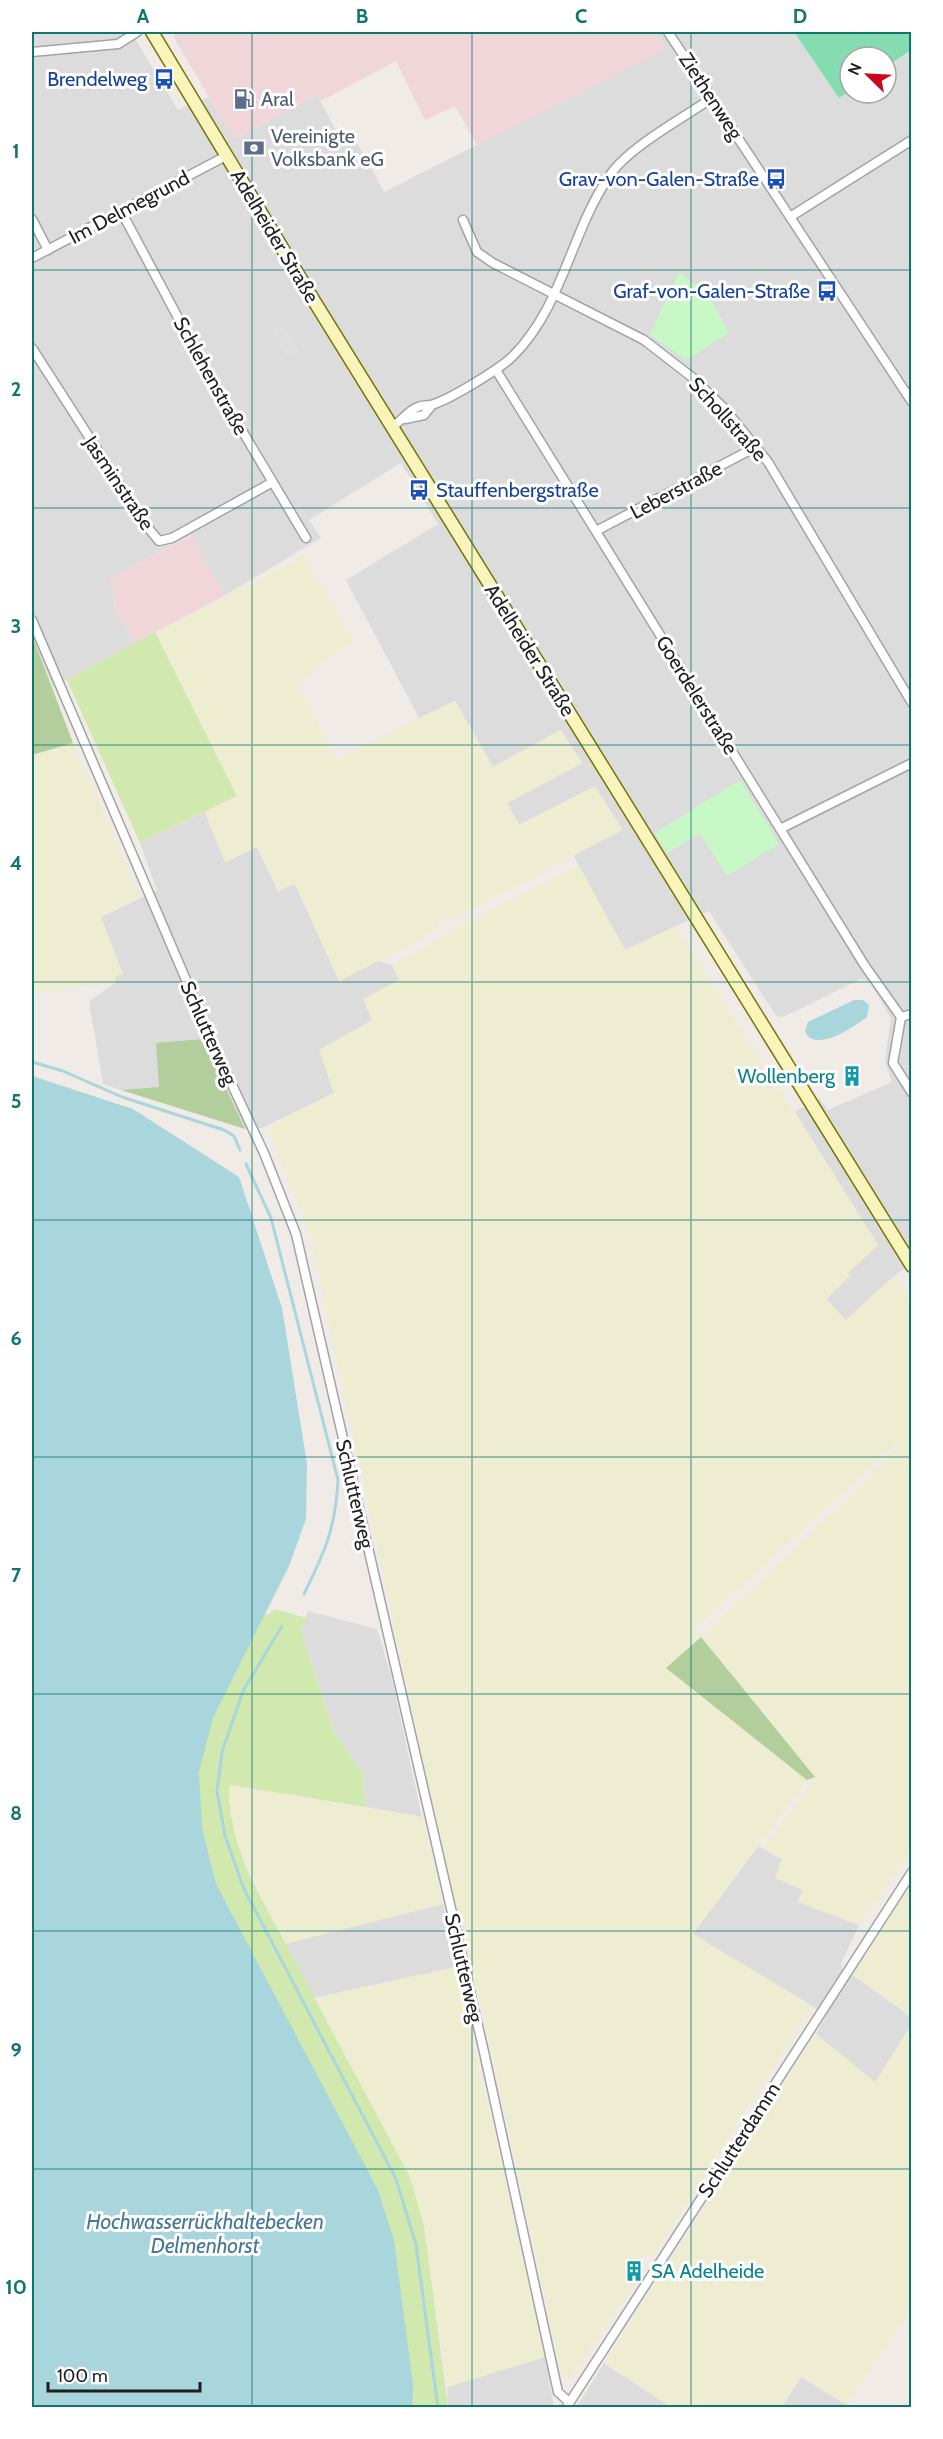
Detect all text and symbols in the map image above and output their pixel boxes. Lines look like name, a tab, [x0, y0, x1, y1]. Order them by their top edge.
text: A	[137, 4, 150, 28]
text: B	[356, 4, 368, 28]
text: C	[575, 4, 587, 28]
text: D	[793, 4, 807, 28]
north arrow	[838, 45, 898, 105]
street label: Ziethenweg	[674, 48, 749, 145]
text: N	[844, 60, 866, 78]
place label: Brendelweg	[47, 67, 148, 91]
bus stop icon: Brendelweg	[152, 67, 176, 91]
fuel station icon: Aral	[232, 87, 256, 111]
place label: Aral	[261, 87, 294, 111]
place label: Vereinigte Volksbank eG	[271, 124, 384, 171]
bank icon: Vereinigte Volksbank eG	[242, 136, 266, 160]
text: 1	[12, 139, 20, 163]
street label: Im Delmegrund	[65, 165, 193, 249]
street label: Adelheider Straße	[226, 165, 324, 307]
place label: Grav-von-Galen-Straße	[559, 167, 759, 191]
bus stop icon: Grav-von-Galen-Straße	[764, 167, 788, 191]
place label: Graf-von-Galen-Straße	[613, 279, 810, 303]
bus stop icon: Graf-von-Galen-Straße	[815, 279, 839, 303]
street label: Schlehenstraße	[169, 313, 253, 439]
street label: Schollstraße	[684, 372, 772, 466]
text: 2	[11, 377, 21, 401]
street label: Jasminstraße	[78, 431, 159, 535]
street label: Leberstraße	[626, 456, 726, 524]
bus stop icon: Stauffenbergstraße	[407, 478, 431, 502]
place label: Stauffenbergstraße	[436, 478, 599, 502]
street label: Adelheider Straße	[480, 580, 580, 720]
text: 3	[11, 614, 21, 638]
street label: Goerdelerstraße	[651, 631, 743, 759]
text: 4	[10, 851, 22, 875]
street label: Schlutterweg	[175, 977, 243, 1090]
place label: Wollenberg	[738, 1064, 836, 1088]
building icon: Wollenberg	[840, 1064, 864, 1088]
text: 5	[11, 1089, 21, 1113]
text: 6	[10, 1326, 22, 1350]
street label: Schlutterweg	[331, 1437, 379, 1552]
text: 7	[11, 1563, 22, 1587]
text: 8	[10, 1801, 22, 1825]
street label: Schlutterweg	[440, 1911, 488, 2026]
text: 9	[10, 2038, 22, 2062]
street label: Schlutterdamm	[693, 2078, 785, 2202]
water label: Hochwasserrückhaltebecken Delmenhorst	[86, 2209, 324, 2258]
building icon: SA Adelheide	[622, 2259, 646, 2283]
place label: SA Adelheide	[651, 2259, 764, 2283]
text: 10	[5, 2275, 27, 2299]
scale bar	[48, 2355, 200, 2393]
text: 100 m	[57, 2365, 108, 2387]

